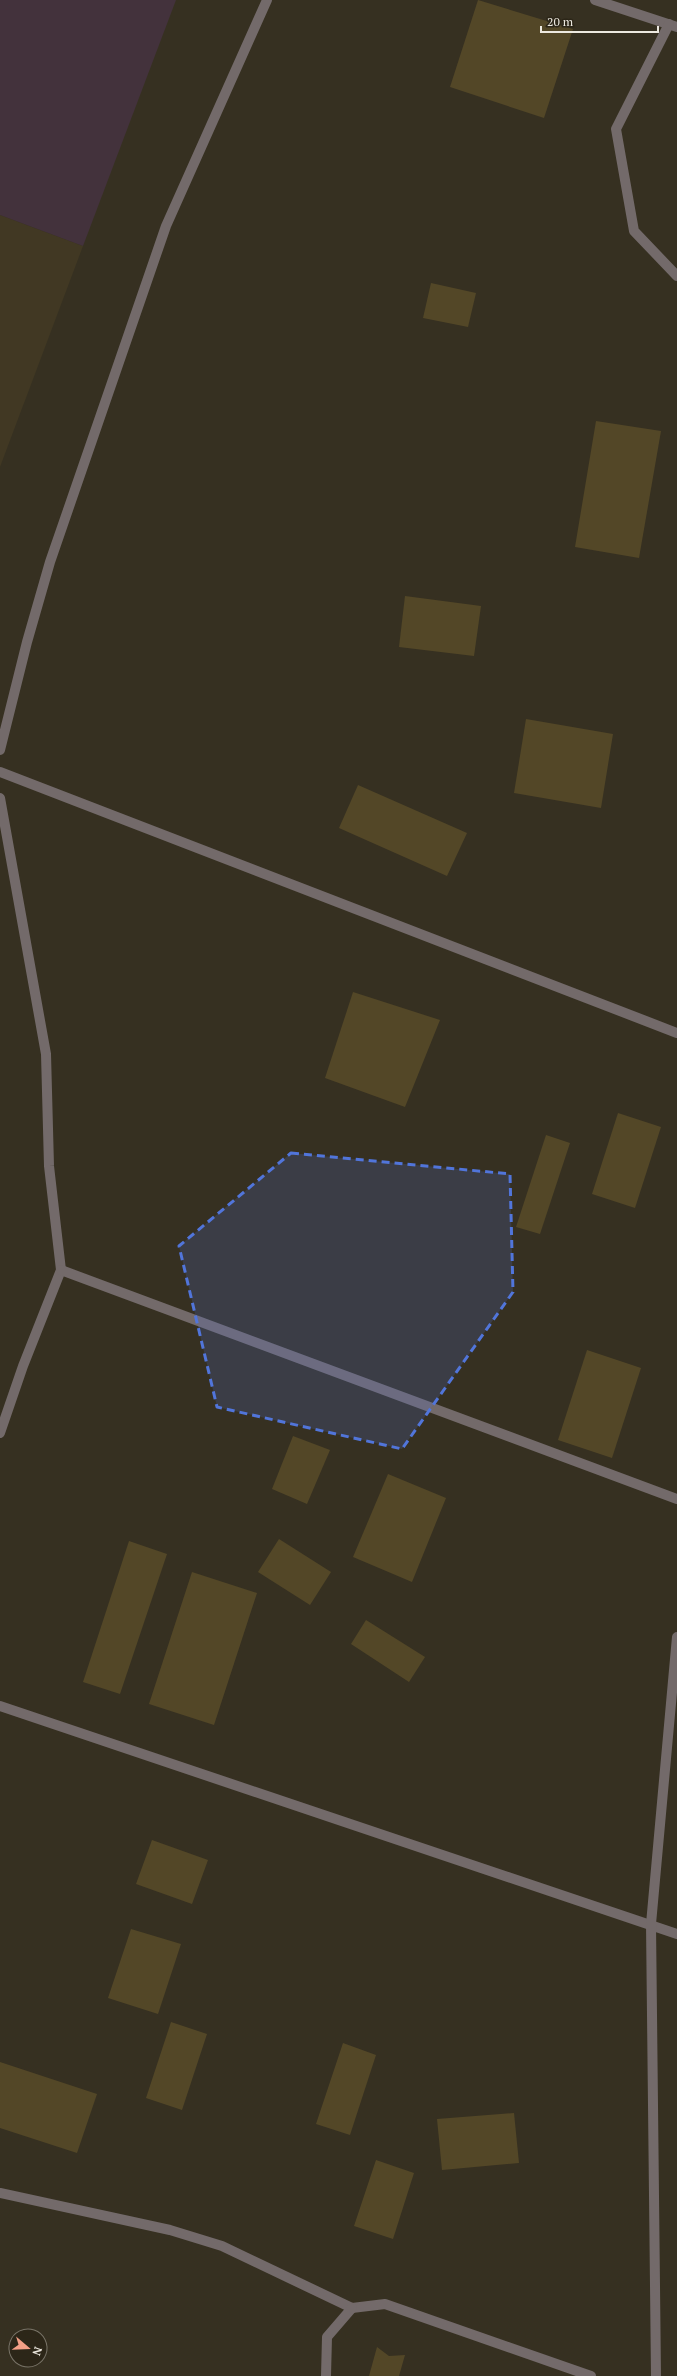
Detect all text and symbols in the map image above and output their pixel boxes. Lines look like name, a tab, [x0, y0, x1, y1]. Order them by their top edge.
scale bar	[541, 8, 658, 34]
text: 20 m	[547, 14, 574, 29]
north arrow	[8, 2328, 48, 2368]
text: N	[29, 2345, 45, 2358]

